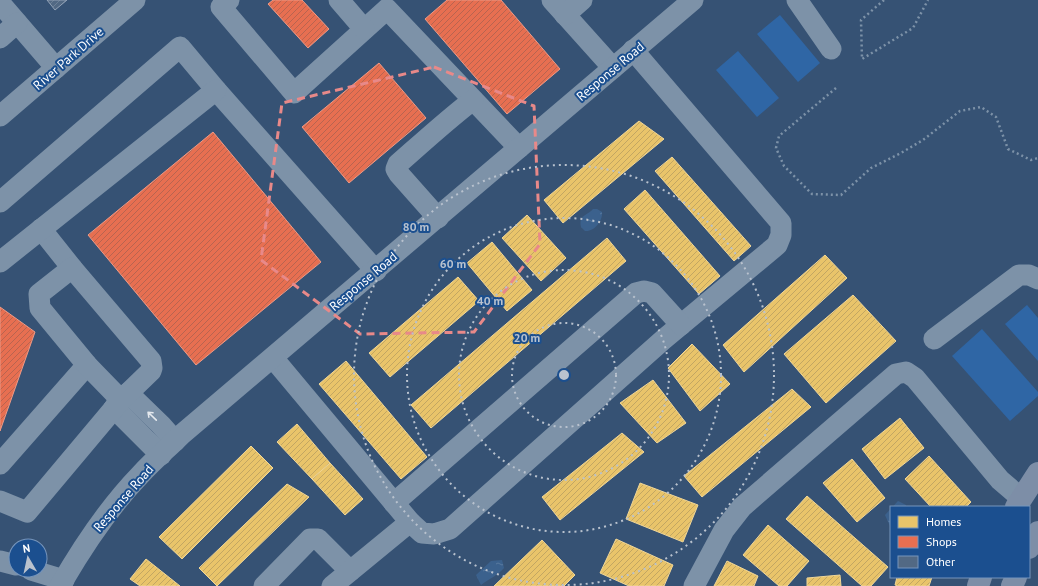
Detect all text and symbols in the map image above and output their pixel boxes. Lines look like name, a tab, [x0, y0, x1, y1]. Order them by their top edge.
street label: River Park Drive	[30, 23, 107, 94]
street label: Response Road	[573, 38, 648, 105]
text: 80 m	[403, 219, 429, 234]
street label: Response Road	[326, 248, 401, 315]
text: 60 m	[440, 256, 466, 271]
text: 40 m	[477, 293, 503, 308]
text: 20 m	[514, 330, 540, 345]
centre of rings	[557, 368, 571, 382]
one-way arrow	[147, 411, 157, 421]
street label: Response Road	[90, 461, 157, 535]
legend	[890, 506, 1030, 578]
text: Homes	[926, 514, 961, 529]
text: Shops	[926, 534, 957, 549]
north arrow	[8, 538, 48, 578]
text: N	[22, 541, 31, 556]
text: Other	[926, 554, 955, 569]

